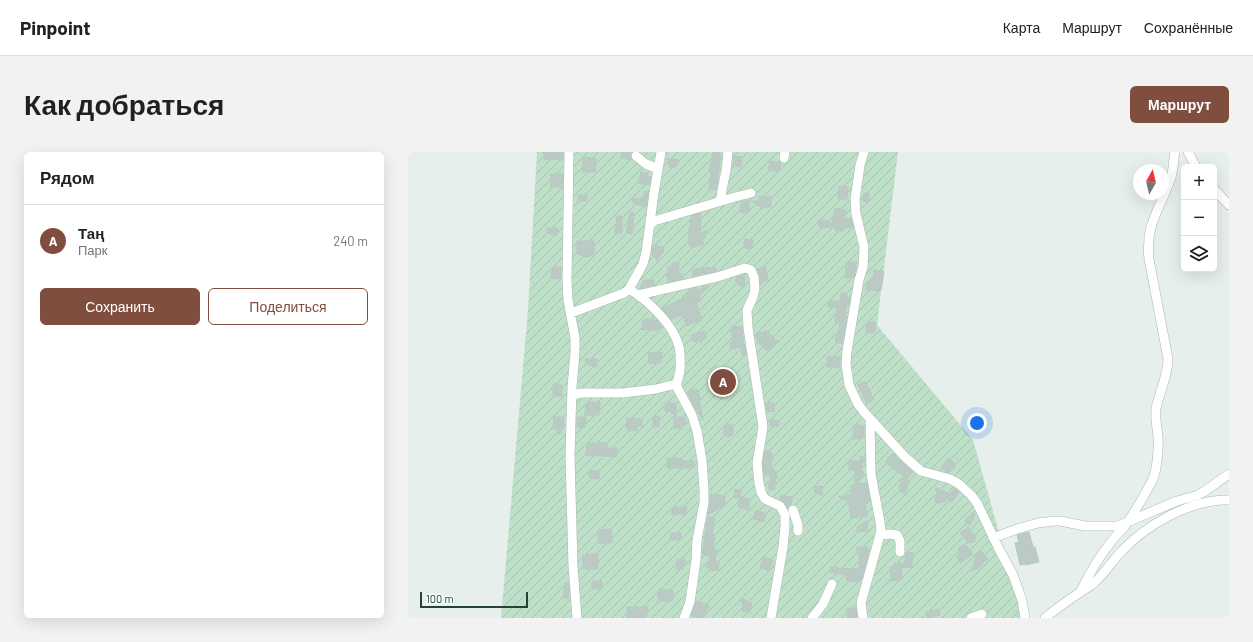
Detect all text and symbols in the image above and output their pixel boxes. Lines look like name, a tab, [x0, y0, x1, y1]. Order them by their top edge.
text: Pinpoint	[20, 16, 90, 39]
text: Карта	[1003, 19, 1040, 36]
text: Маршрут	[1062, 19, 1122, 36]
text: Сохранённые	[1144, 19, 1233, 36]
button: Маршрут	[1130, 86, 1229, 123]
text: Как добраться	[24, 87, 224, 121]
north arrow	[1133, 164, 1169, 200]
map controls	[1181, 164, 1217, 272]
button: +	[1181, 164, 1217, 200]
text: Рядом	[40, 167, 95, 187]
button: −	[1181, 200, 1217, 236]
text: Таң	[78, 224, 104, 242]
text: A	[49, 233, 57, 249]
text: 240 m	[333, 233, 368, 249]
button: layers	[1181, 236, 1217, 272]
text: Парк	[78, 242, 108, 258]
button: Сохранить	[40, 288, 200, 325]
button: Поделиться	[208, 288, 368, 325]
pin: A	[710, 367, 736, 397]
your location	[967, 413, 987, 433]
scale bar	[420, 590, 528, 609]
text: 100 m	[426, 592, 454, 605]

